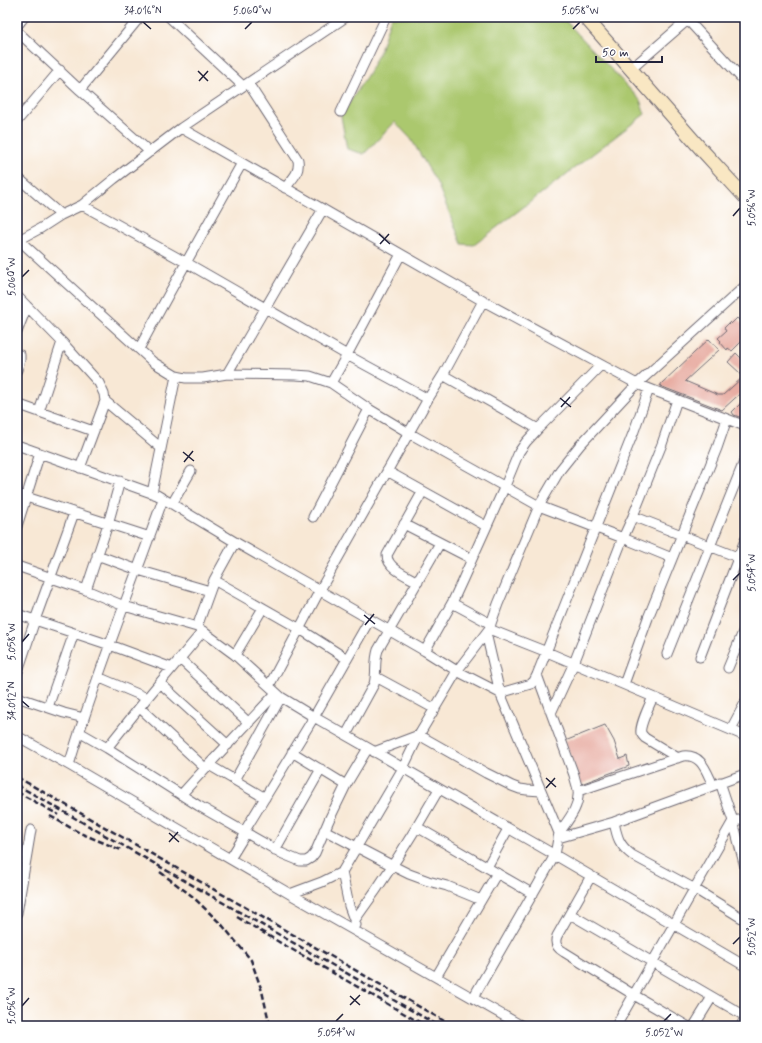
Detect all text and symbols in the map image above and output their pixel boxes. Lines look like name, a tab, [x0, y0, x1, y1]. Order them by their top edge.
text: 34.016°N	[124, 4, 162, 18]
text: 5.060°W	[233, 4, 271, 18]
text: 5.058°W	[561, 4, 599, 18]
scale bar	[596, 38, 662, 64]
text: 50 m	[602, 45, 629, 61]
text: 5.056°W	[745, 190, 759, 226]
text: 5.060°W	[5, 258, 19, 296]
text: 5.054°W	[745, 554, 759, 592]
text: 5.058°W	[5, 623, 19, 661]
text: 34.012°N	[5, 681, 19, 720]
text: 5.052°W	[745, 918, 759, 956]
text: 5.056°W	[5, 988, 19, 1024]
text: 5.054°W	[317, 1026, 355, 1040]
text: 5.052°W	[645, 1026, 683, 1040]

